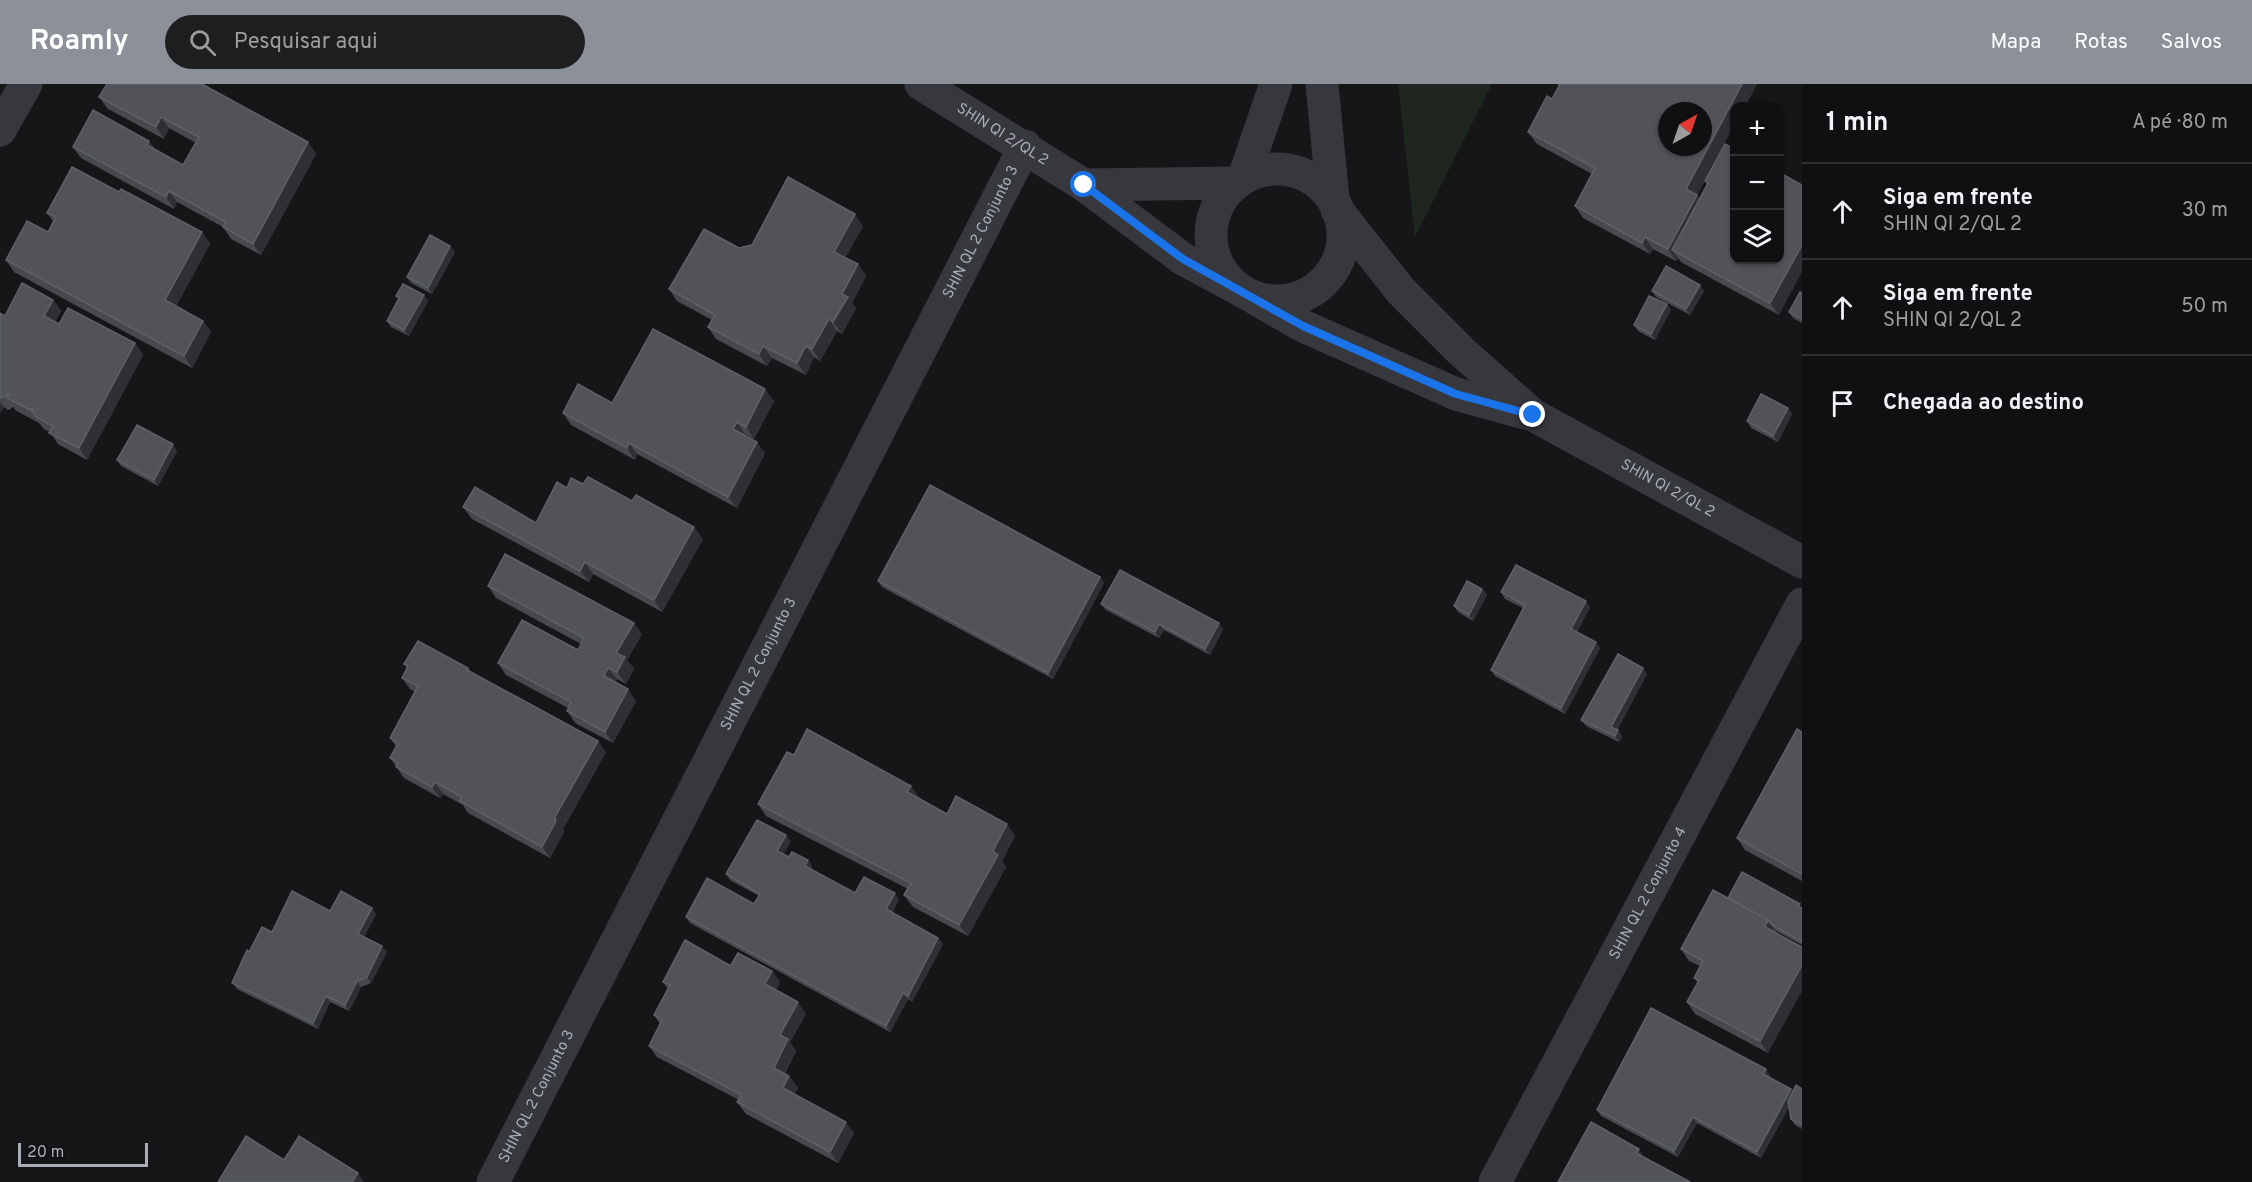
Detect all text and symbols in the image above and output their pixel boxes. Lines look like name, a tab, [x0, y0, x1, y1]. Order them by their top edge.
search box	[165, 15, 585, 69]
text: Roamly	[30, 24, 129, 60]
icon: search	[186, 26, 219, 59]
text: Pesquisar aqui	[234, 29, 378, 56]
text: Mapa	[1991, 29, 2041, 56]
text: Rotas	[2074, 29, 2128, 56]
text: Salvos	[2161, 29, 2222, 56]
street label: SHIN QI 2/QL 2	[953, 99, 1052, 170]
north arrow	[1658, 102, 1712, 156]
map controls	[1730, 102, 1784, 264]
button: +	[1730, 102, 1784, 156]
text: 1 min	[1826, 107, 1888, 140]
text: A pé · 80 m	[2132, 110, 2228, 136]
button: −	[1730, 156, 1784, 210]
street label: SHIN QL 2 Conjunto 3	[939, 162, 1023, 302]
route start	[1070, 171, 1096, 197]
text: Siga em frente	[1883, 185, 2033, 212]
icon: ahead	[1826, 195, 1859, 228]
text: 30 m	[2182, 198, 2228, 224]
button: layers	[1730, 210, 1784, 264]
text: SHIN QI 2/QL 2	[1883, 212, 2022, 238]
text: Siga em frente	[1883, 281, 2033, 308]
icon: ahead	[1826, 291, 1859, 324]
text: 50 m	[2181, 294, 2228, 320]
text: SHIN QI 2/QL 2	[1883, 308, 2022, 334]
icon: arrive	[1826, 387, 1859, 420]
text: Chegada ao destino	[1883, 390, 2084, 417]
route end	[1519, 401, 1545, 427]
street label: SHIN QI 2/QL 2	[1617, 455, 1718, 522]
street label: SHIN QL 2 Conjunto 3	[717, 595, 801, 734]
street label: SHIN QL 2 Conjunto 4	[1605, 824, 1691, 963]
street label: SHIN QL 2 Conjunto 3	[495, 1027, 579, 1166]
scale bar	[18, 1140, 148, 1168]
text: 20 m	[27, 1143, 64, 1163]

